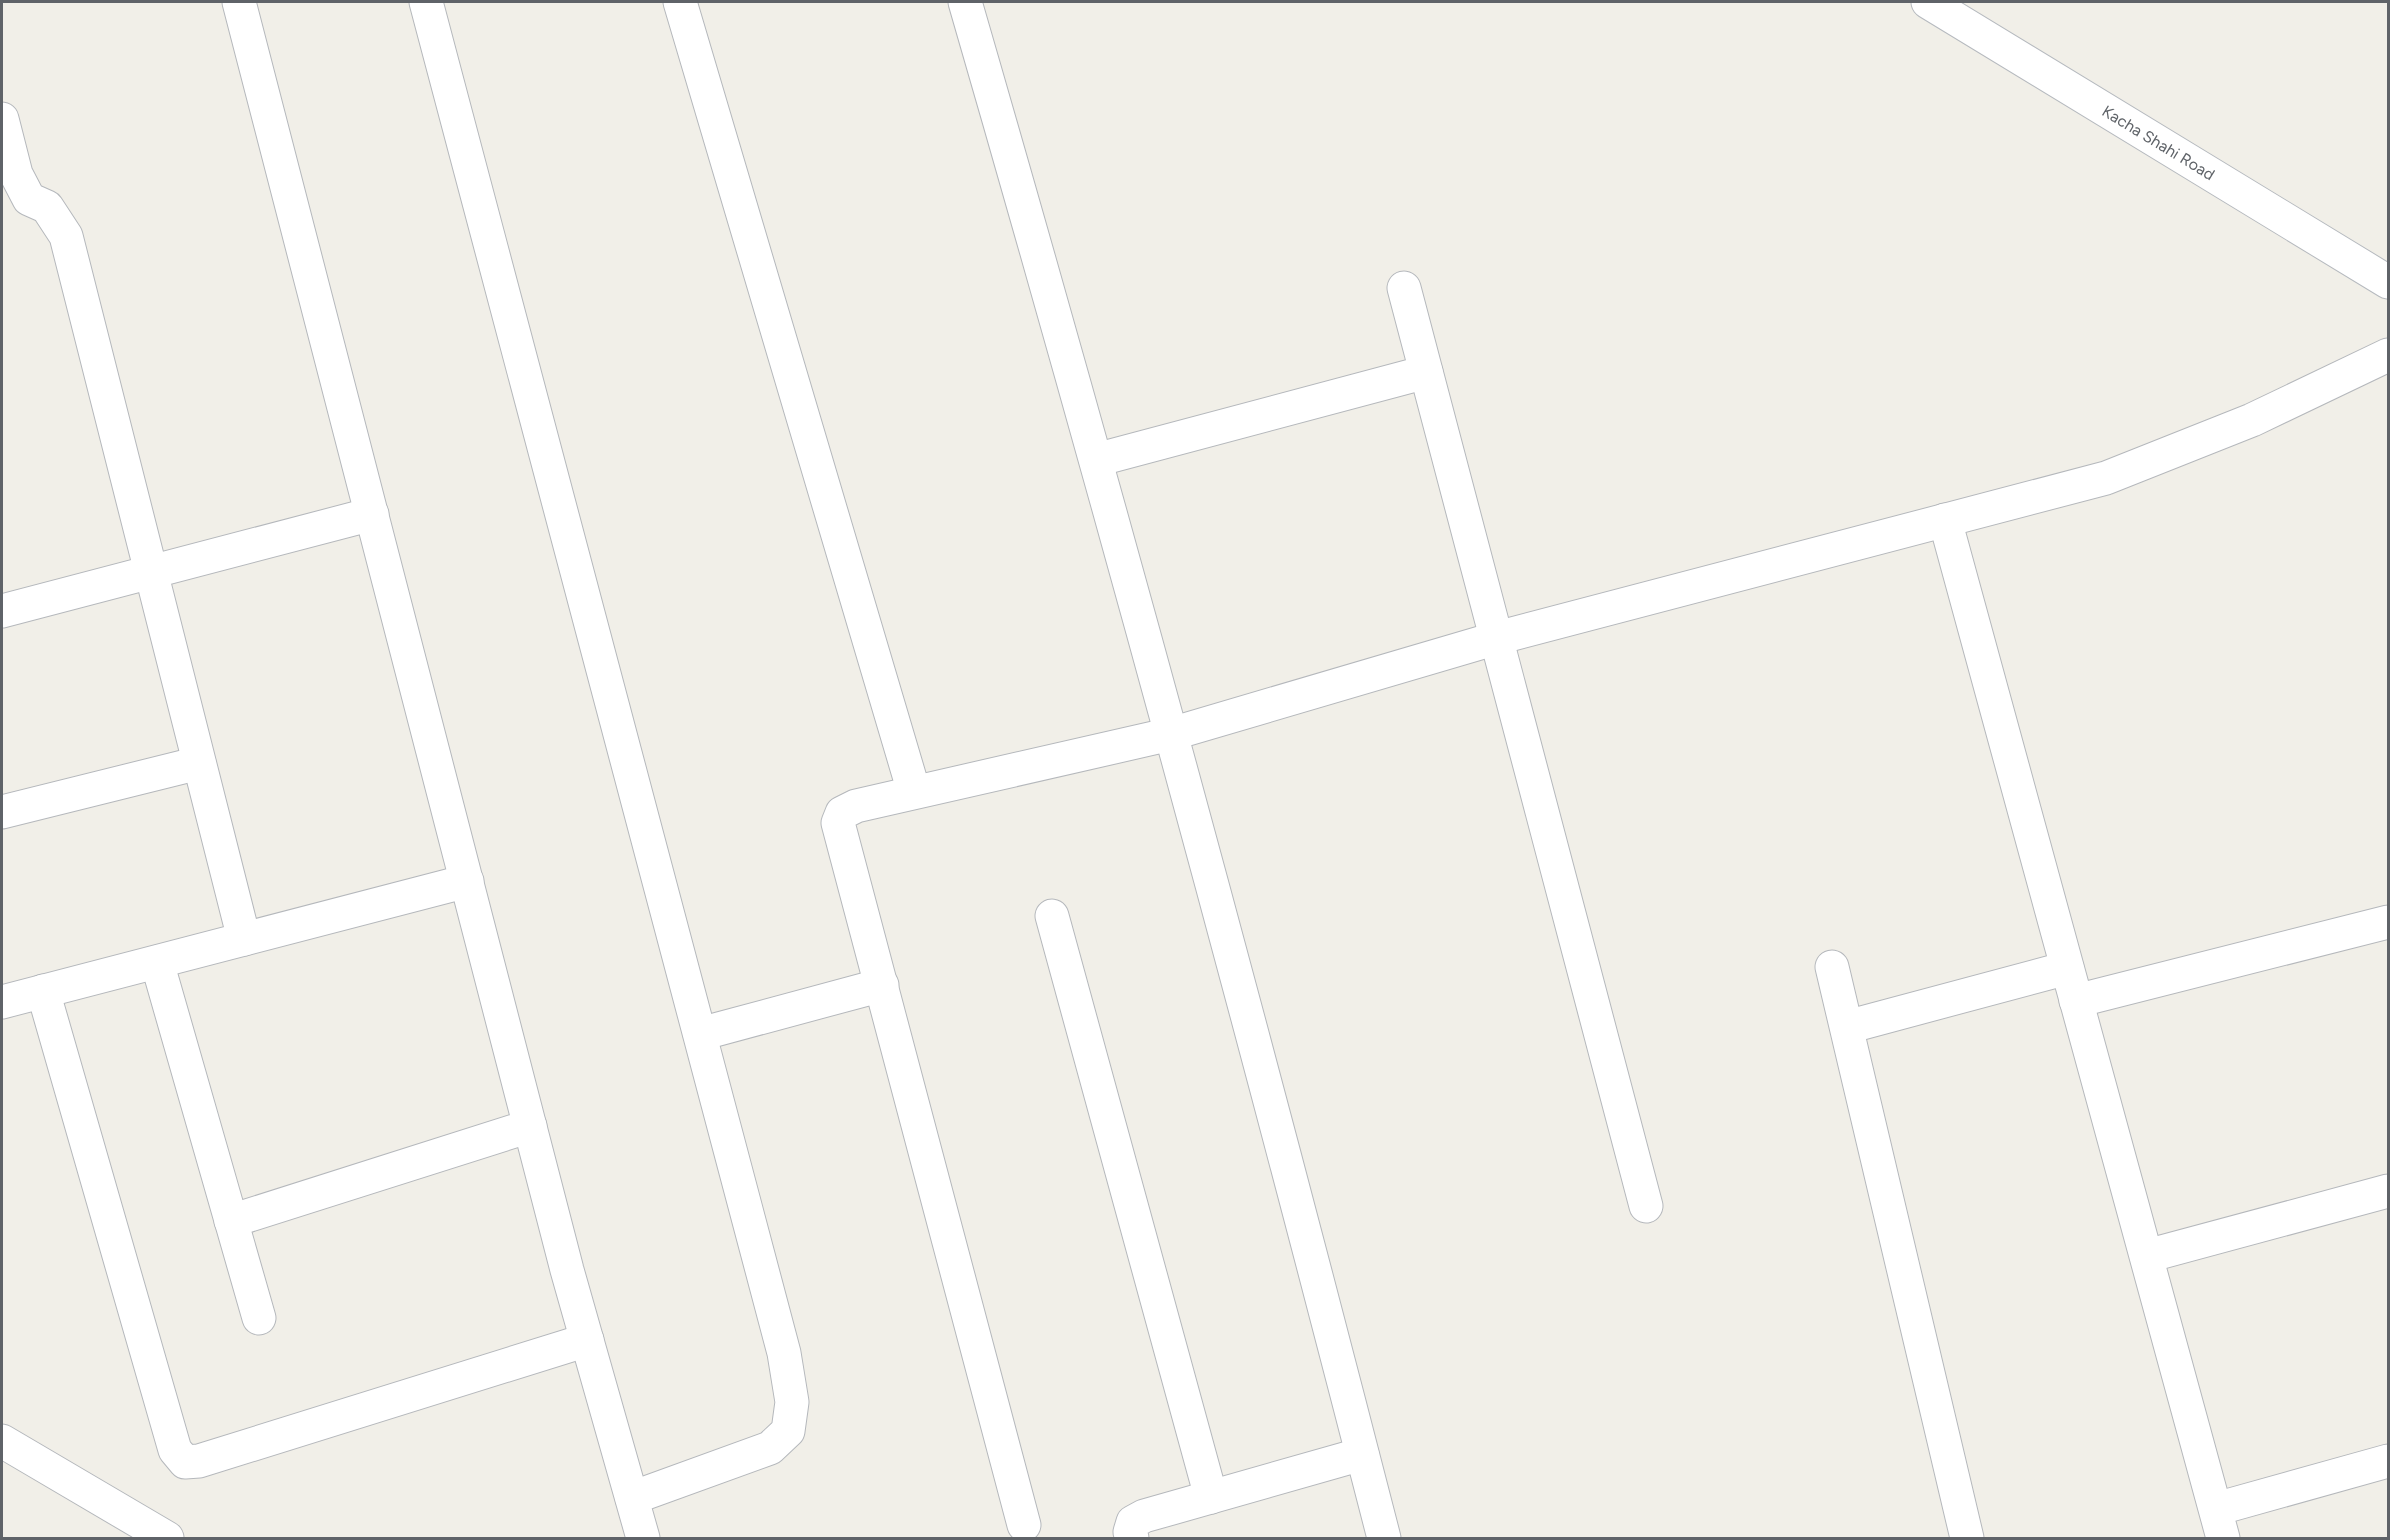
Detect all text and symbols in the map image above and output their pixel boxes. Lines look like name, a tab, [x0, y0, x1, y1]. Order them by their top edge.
street label: Kacha Shahi Road	[2099, 101, 2218, 184]

